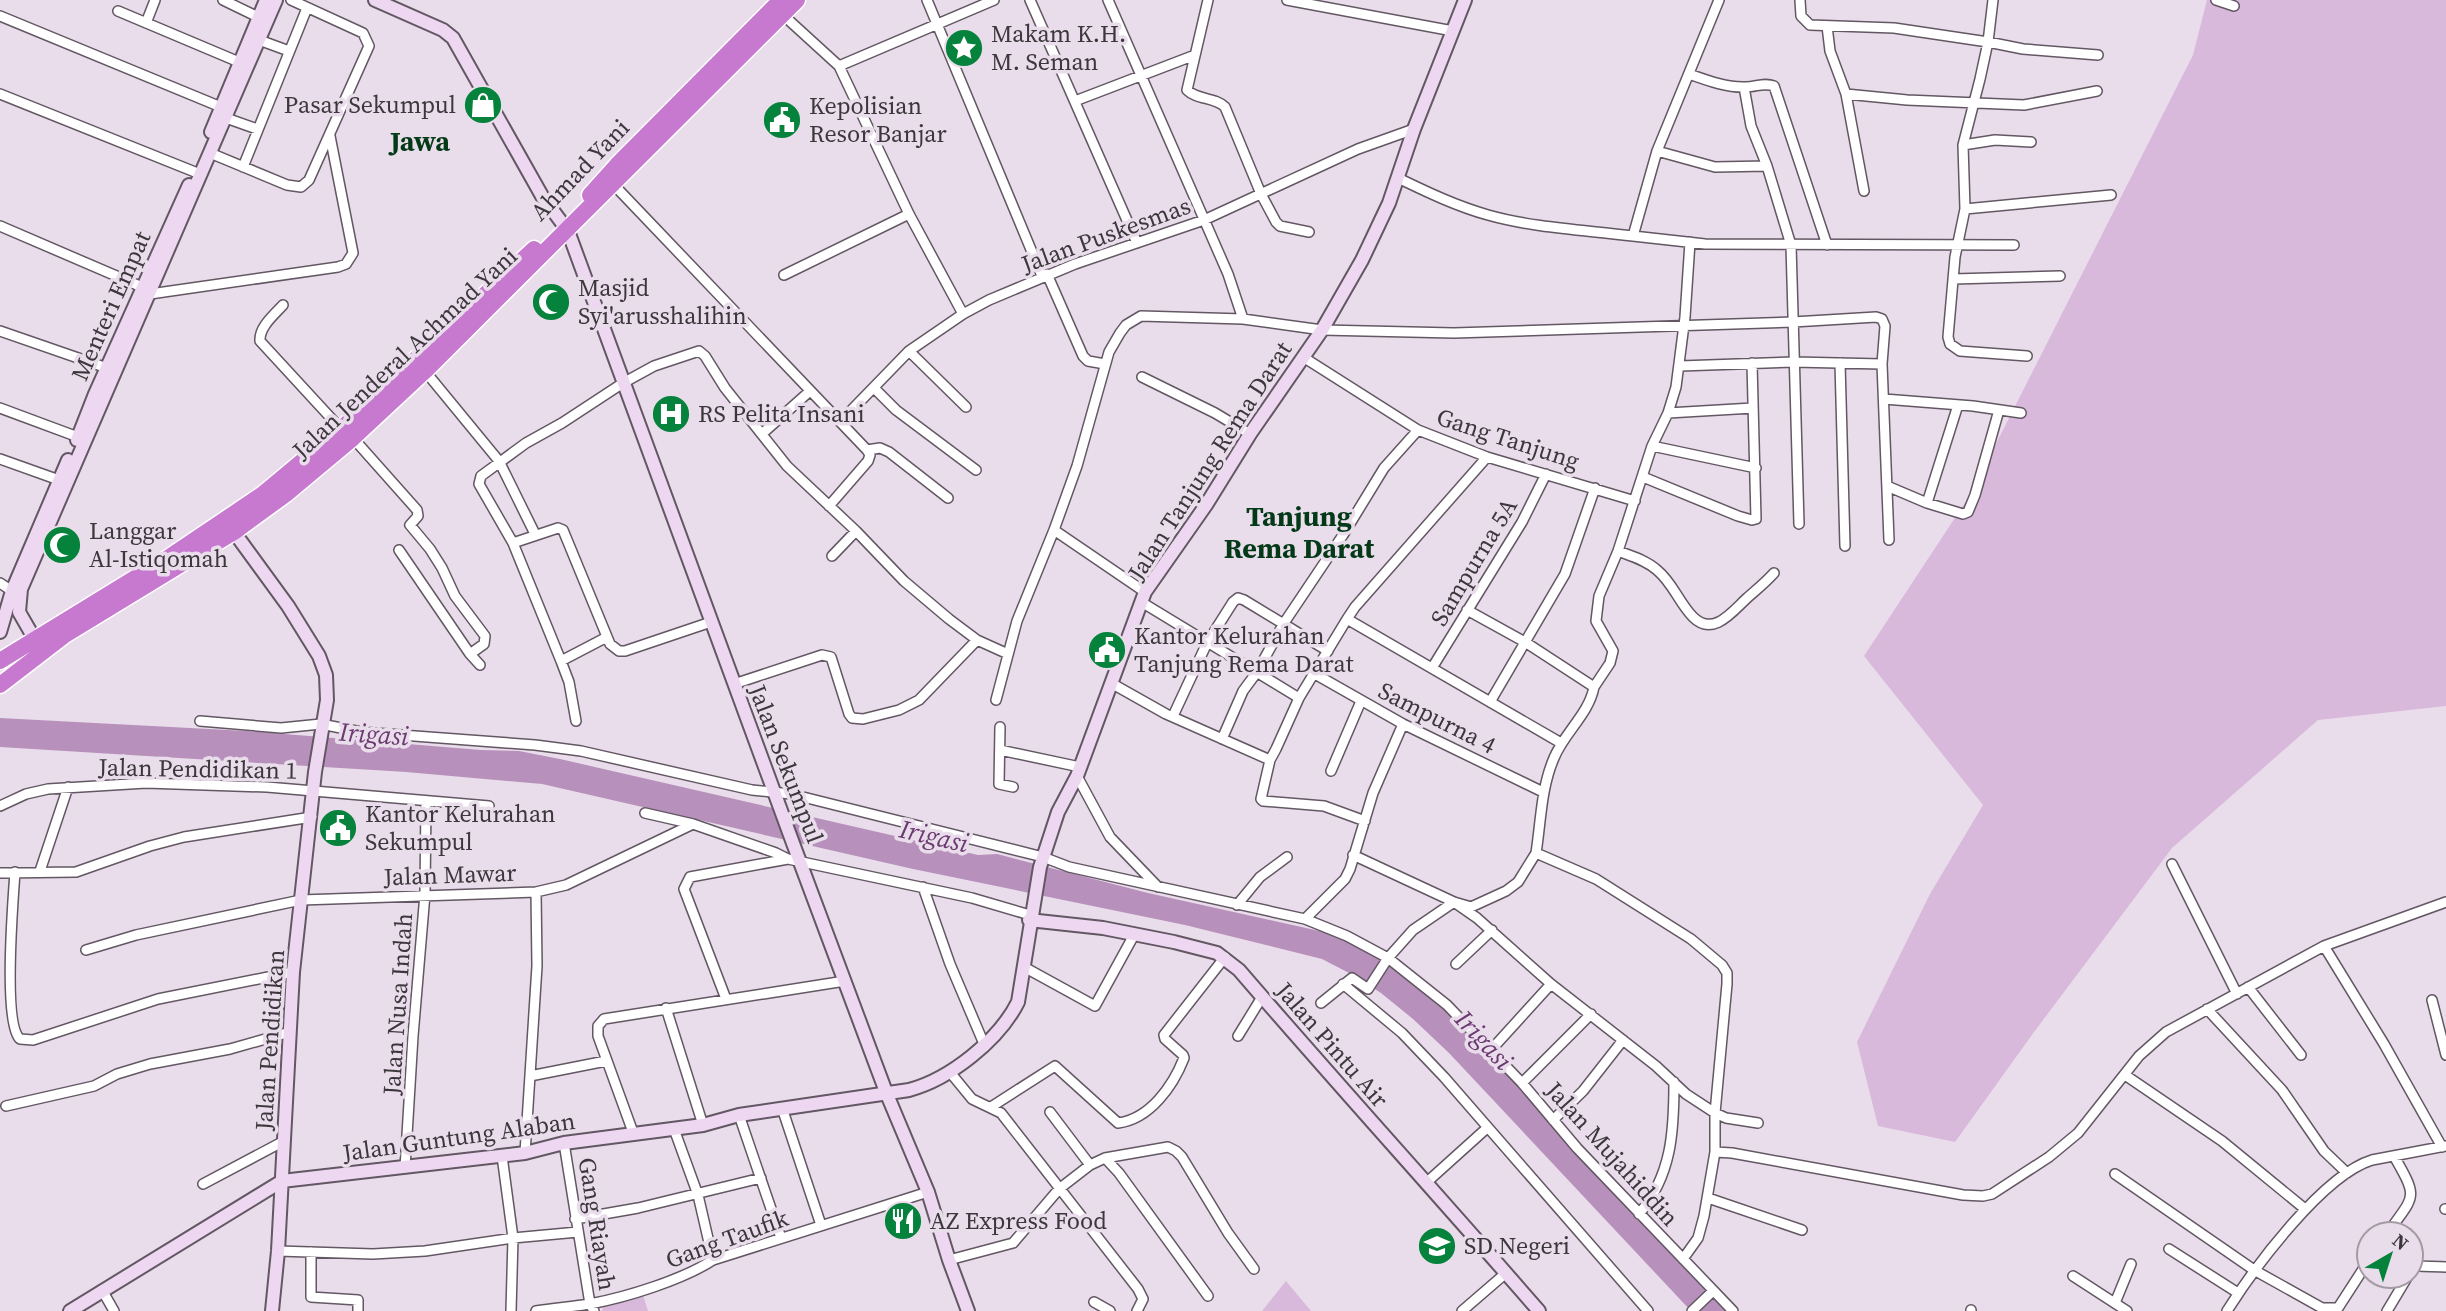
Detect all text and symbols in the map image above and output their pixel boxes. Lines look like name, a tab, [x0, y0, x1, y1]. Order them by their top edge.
place label: Makam K.H. M. Seman	[991, 17, 1126, 78]
place icon: Makam K.H. M. Seman	[943, 27, 985, 69]
shop icon: Pasar Sekumpul	[462, 84, 504, 126]
place label: Pasar Sekumpul	[284, 88, 456, 121]
place label: Kepolisian Resor Banjar	[809, 89, 947, 150]
public building icon: Kepolisian Resor Banjar	[761, 99, 803, 141]
street label: Ahmad Yani	[523, 112, 637, 228]
district label: Jawa	[388, 122, 450, 160]
street label: Jalan Puskesmas	[1016, 189, 1195, 281]
street label: Menteri Empat	[63, 226, 158, 386]
street label: Jalan Jenderal Achmad Yani	[284, 239, 524, 466]
place label: Masjid Syi'arusshalihin	[578, 271, 747, 332]
mosque icon: Masjid Syi'arusshalihin	[530, 281, 572, 323]
street label: Jalan Tanjung Rema Darat	[1122, 336, 1298, 586]
hospital icon: RS Pelita Insani	[650, 393, 692, 435]
place label: RS Pelita Insani	[698, 397, 865, 430]
street label: Gang Tanjung	[1433, 400, 1584, 477]
street label: Sampurna 5A	[1422, 492, 1525, 632]
district label: Tanjung Rema Darat	[1224, 499, 1374, 565]
place label: Langgar Al-Istiqomah	[89, 514, 228, 575]
mosque icon: Langgar Al-Istiqomah	[41, 524, 83, 566]
place label: Kantor Kelurahan Tanjung Rema Darat	[1134, 619, 1354, 680]
public building icon: Kantor Kelurahan Tanjung Rema Darat	[1086, 629, 1128, 671]
street label: Sampurna 4	[1373, 674, 1502, 761]
street label: Jalan Sekumpul	[741, 679, 832, 848]
water label: Irigasi	[337, 714, 410, 754]
street label: Jalan Pendidikan 1	[97, 750, 298, 787]
place label: Kantor Kelurahan Sekumpul	[365, 797, 556, 858]
public building icon: Kantor Kelurahan Sekumpul	[317, 807, 359, 849]
water label: Irigasi	[895, 810, 972, 861]
street label: Jalan Mawar	[382, 856, 517, 893]
street label: Jalan Nusa Indah	[375, 912, 420, 1097]
street label: Jalan Pendidikan	[247, 948, 292, 1133]
street label: Jalan Pintu Air	[1268, 974, 1396, 1114]
water label: Irigasi	[1446, 1001, 1521, 1078]
street label: Jalan Mujahiddin	[1538, 1073, 1686, 1233]
street label: Jalan Guntung Alaban	[340, 1104, 577, 1169]
street label: Gang Riayah	[571, 1155, 624, 1293]
restaurant icon: AZ Express Food	[882, 1200, 924, 1242]
street label: Gang Taufik	[661, 1201, 793, 1276]
place label: AZ Express Food	[930, 1204, 1107, 1237]
north arrow	[2355, 1220, 2425, 1290]
school or university icon: SD Negeri	[1416, 1225, 1458, 1267]
text: N	[2387, 1227, 2414, 1256]
place label: SD Negeri	[1464, 1229, 1570, 1262]

